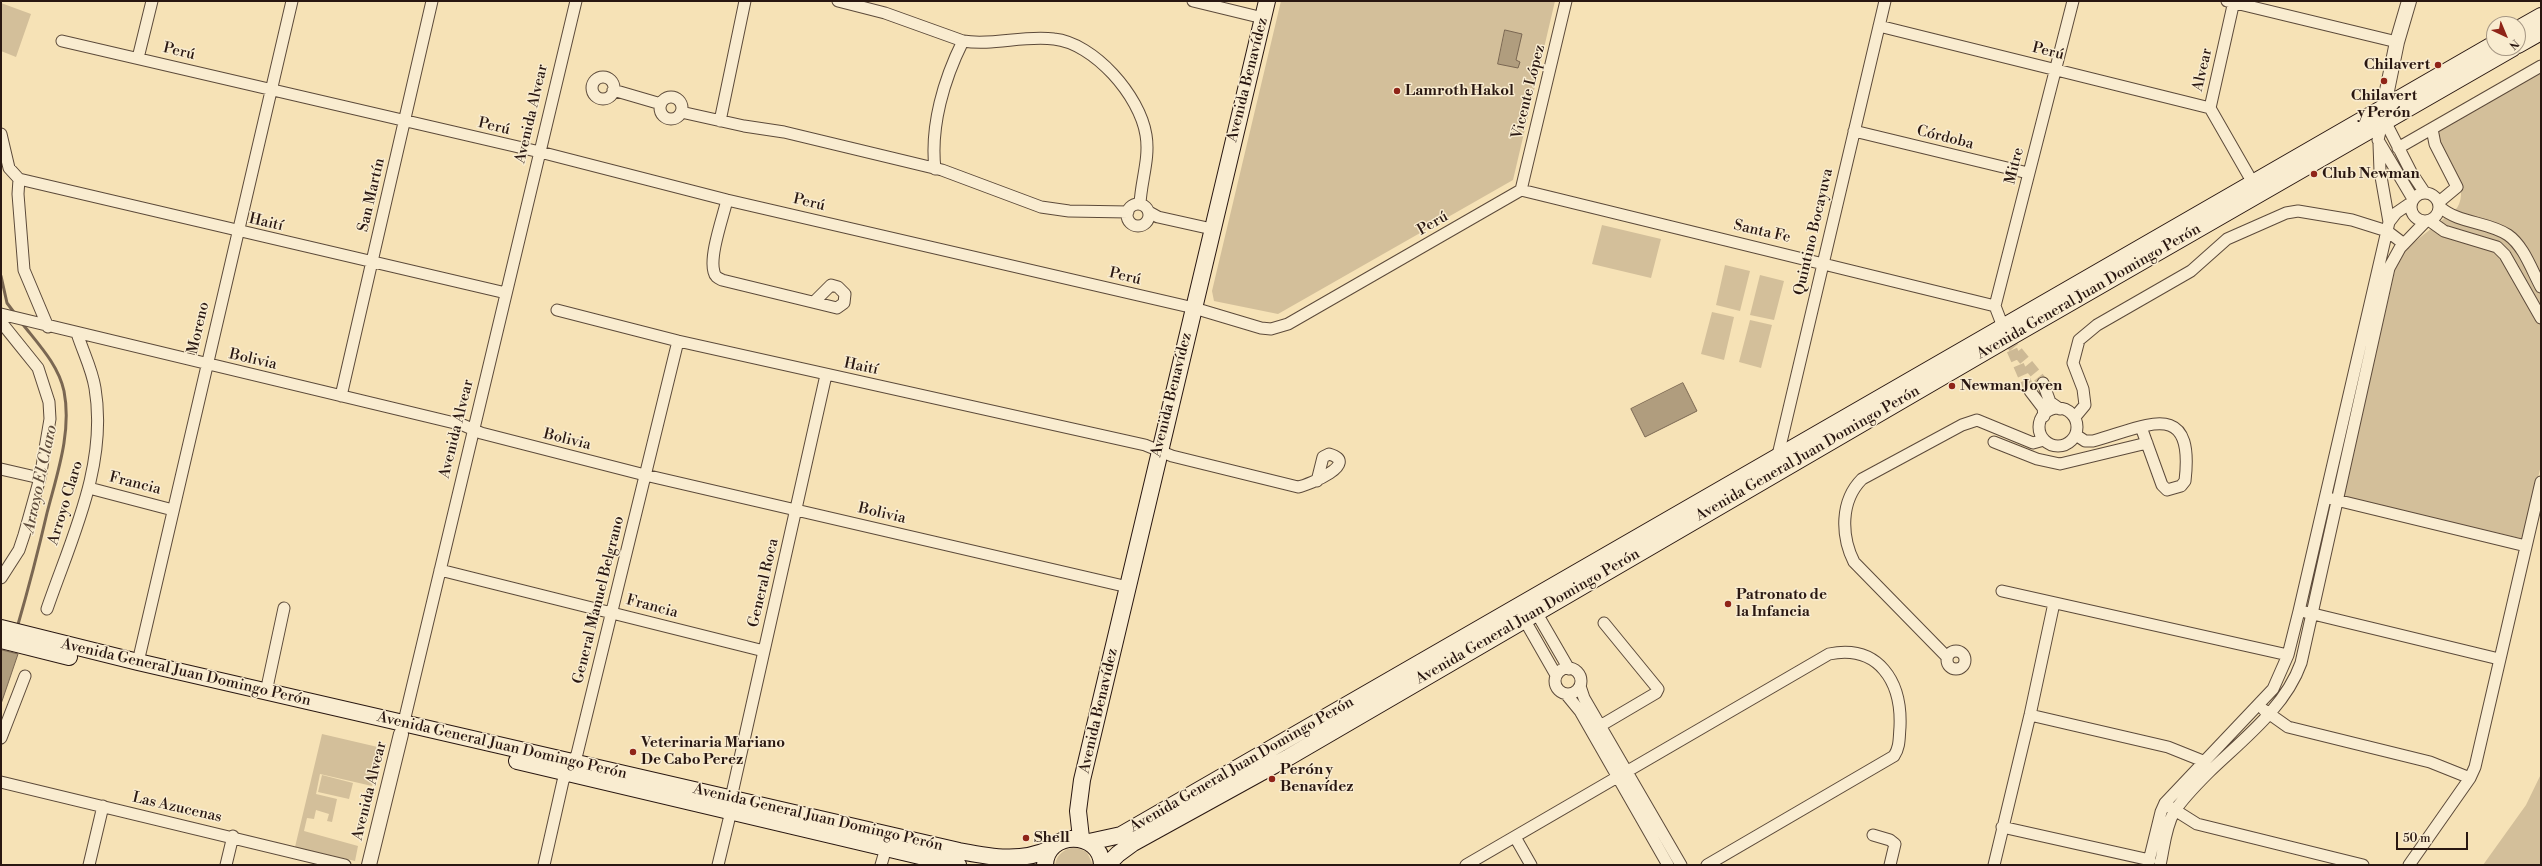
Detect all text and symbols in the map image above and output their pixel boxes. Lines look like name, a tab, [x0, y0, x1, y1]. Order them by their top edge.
street label: Avenida Benavídez	[1224, 16, 1272, 144]
north arrow	[2486, 16, 2526, 56]
text: N	[2506, 36, 2522, 52]
street label: Perú	[2030, 39, 2066, 65]
street label: Perú	[161, 40, 197, 64]
street label: Vicente López	[1509, 43, 1549, 141]
street label: Alvear	[2189, 47, 2217, 93]
place label: Chilavert	[2364, 56, 2430, 74]
marker: Chilavert	[2433, 60, 2443, 70]
street label: Avenida Alvear	[512, 63, 552, 165]
marker: Chilavert y Perón	[2379, 76, 2389, 86]
place label: Lamroth Hakol	[1405, 82, 1514, 100]
marker: Lamroth Hakol	[1392, 86, 1402, 96]
place label: Chilavert y Perón	[2351, 87, 2417, 122]
street label: Perú	[476, 115, 512, 139]
street label: Córdoba	[1915, 122, 1975, 154]
street label: Mitre	[2002, 146, 2028, 186]
street label: San Martín	[355, 156, 389, 234]
place label: Club Newman	[2322, 165, 2420, 183]
street label: Quintino Bocayuva	[1791, 167, 1837, 297]
marker: Club Newman	[2309, 169, 2319, 179]
street label: Perú	[791, 191, 827, 215]
street label: Perú	[1415, 208, 1451, 240]
street label: Haití	[247, 210, 285, 236]
street label: Santa Fe	[1732, 217, 1792, 247]
street label: Avenida General Juan Domingo Perón	[1974, 220, 2204, 364]
street label: Perú	[1107, 265, 1143, 289]
street label: Moreno	[184, 300, 214, 356]
street label: Avenida Benavídez	[1148, 331, 1196, 459]
street label: Bolivia	[227, 346, 279, 374]
street label: Haití	[842, 355, 880, 379]
place label: Newman Joven	[1960, 377, 2062, 395]
street label: Avenida Alvear	[436, 378, 478, 480]
marker: Newman Joven	[1947, 381, 1957, 391]
street label: Avenida General Juan Domingo Perón	[1693, 382, 1923, 526]
water label: Arroyo El Claro	[20, 423, 62, 535]
street label: Bolivia	[541, 425, 593, 455]
street label: Arroyo Claro	[45, 459, 87, 547]
street label: Francia	[107, 469, 163, 499]
street label: Bolivia	[856, 500, 908, 528]
street label: General Manuel Belgrano	[569, 514, 629, 686]
street label: General Roca	[745, 537, 783, 629]
street label: Avenida General Juan Domingo Perón	[1413, 545, 1643, 689]
place label: Patronato de la Infancia	[1736, 586, 1827, 621]
street label: Francia	[624, 591, 680, 623]
marker: Patronato de la Infancia	[1723, 599, 1733, 609]
street label: Avenida General Juan Domingo Perón	[59, 635, 313, 711]
street label: Avenida Benavídez	[1076, 647, 1122, 775]
street label: Avenida General Juan Domingo Perón	[1127, 693, 1357, 837]
street label: Avenida General Juan Domingo Perón	[375, 708, 629, 784]
place label: Veterinaria Mariano De Cabo Perez	[641, 734, 785, 769]
street label: Avenida Alvear	[349, 740, 391, 842]
marker: Veterinaria Mariano De Cabo Perez	[628, 747, 638, 757]
place label: Perón y Benavídez	[1280, 761, 1353, 796]
marker: Perón y Benavídez	[1267, 774, 1277, 784]
street label: Avenida General Juan Domingo Perón	[691, 780, 945, 856]
street label: Las Azucenas	[130, 789, 224, 827]
scale bar	[2398, 824, 2470, 850]
place label: Shell	[1034, 829, 1070, 847]
text: 50 m	[2403, 831, 2431, 846]
marker: Shell	[1021, 833, 1031, 843]

